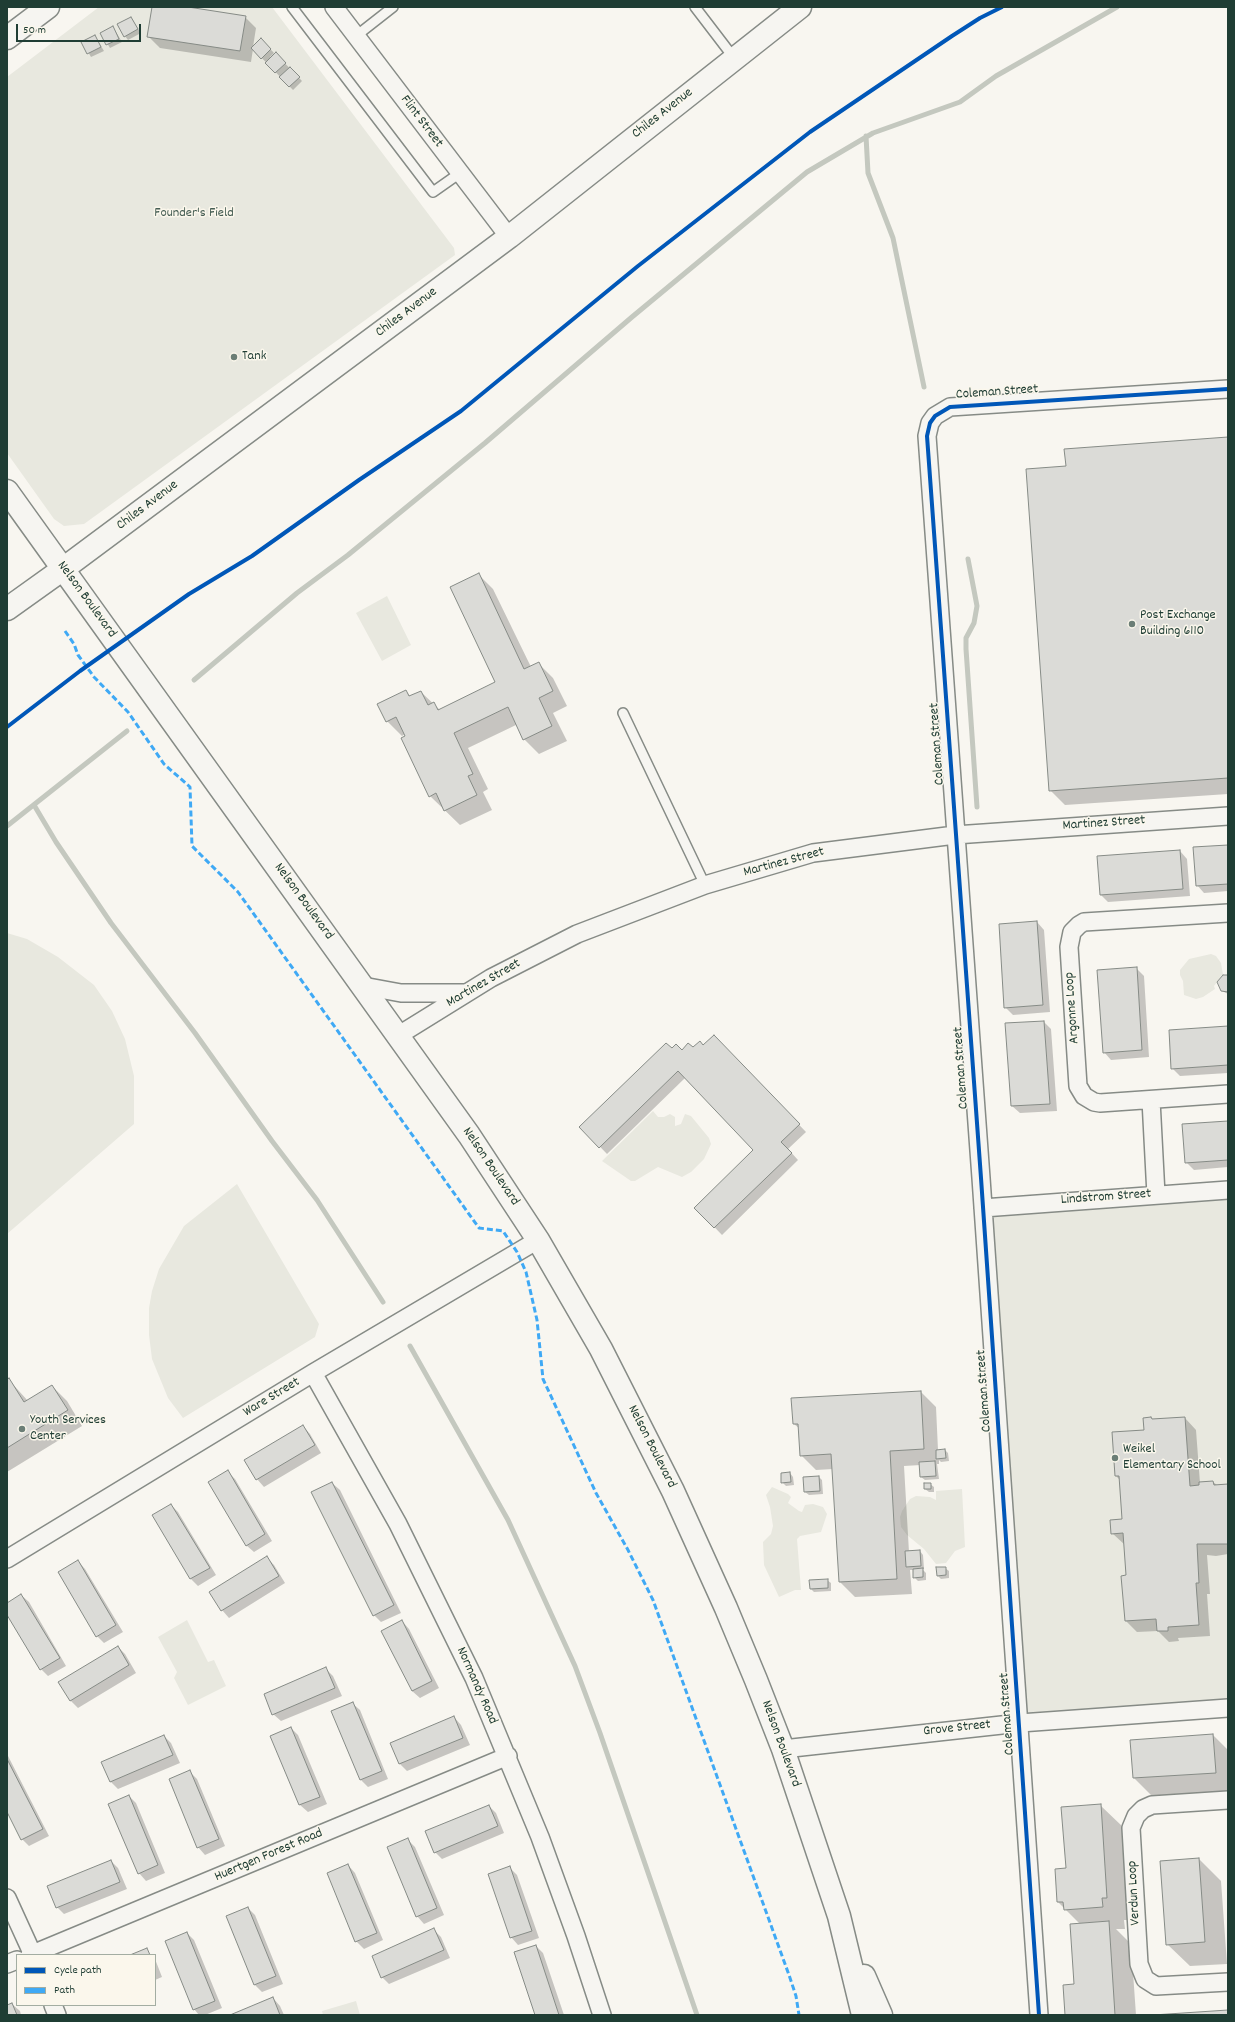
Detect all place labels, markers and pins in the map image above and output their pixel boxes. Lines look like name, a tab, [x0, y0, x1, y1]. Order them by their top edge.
place label: Tank	[242, 349, 266, 365]
marker: Tank	[229, 352, 239, 362]
place label: Post Exchange Building 6110	[1140, 608, 1216, 640]
marker: Post Exchange Building 6110	[1127, 619, 1137, 629]
place label: Youth Services Center	[30, 1413, 106, 1446]
marker: Youth Services Center	[17, 1424, 27, 1434]
place label: Weikel Elementary School	[1123, 1442, 1221, 1474]
marker: Weikel Elementary School	[1110, 1453, 1120, 1463]

